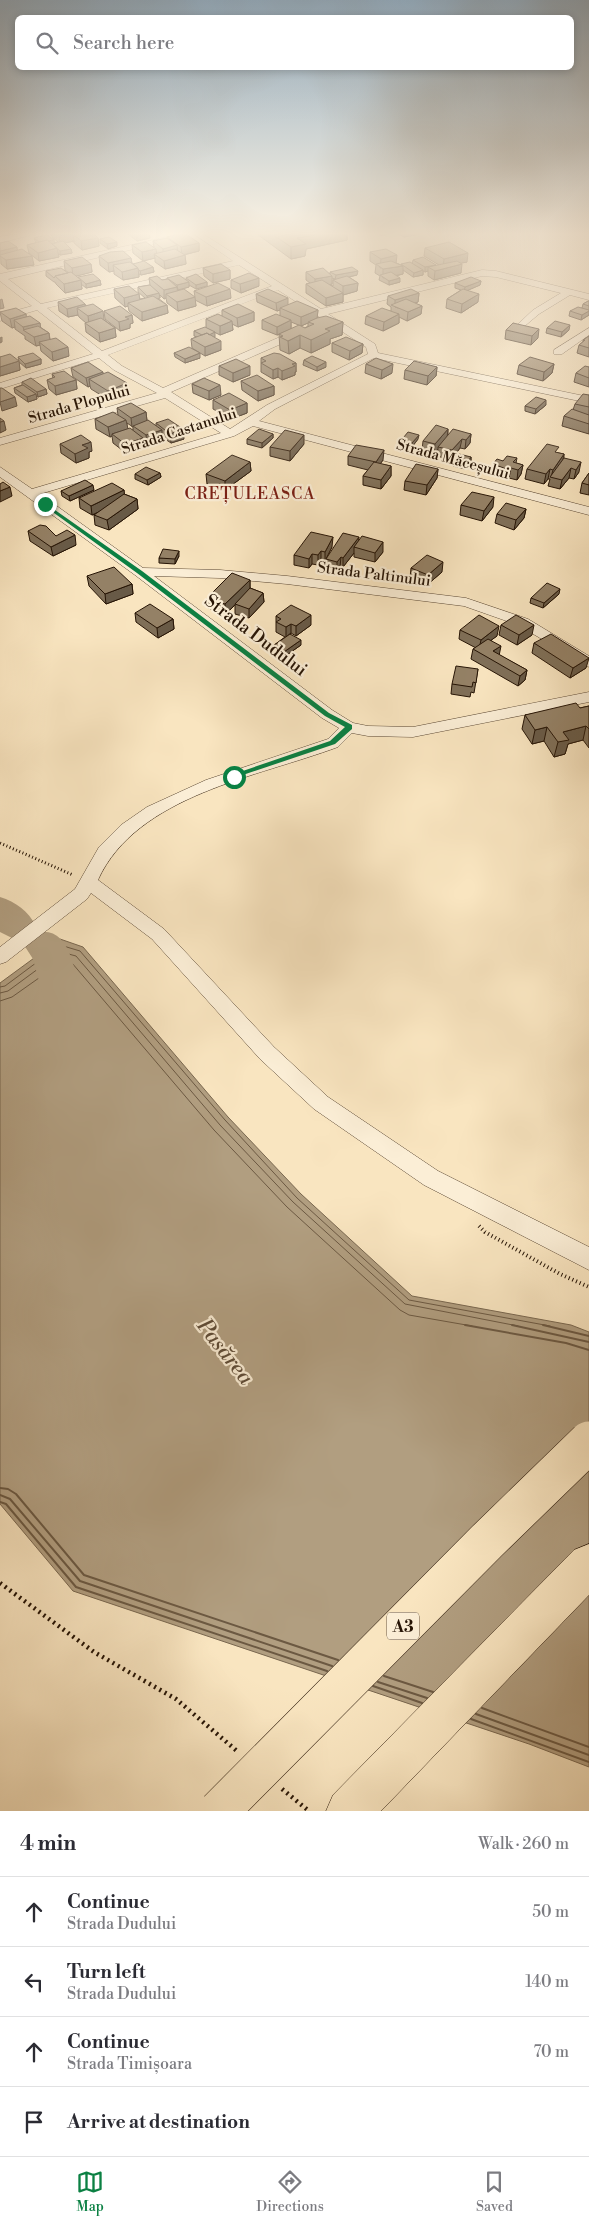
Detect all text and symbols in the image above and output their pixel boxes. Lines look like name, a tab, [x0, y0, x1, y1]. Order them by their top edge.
search box	[15, 15, 574, 70]
icon: search	[33, 29, 61, 57]
text: Search here	[73, 31, 174, 55]
street label: Strada Plopului	[26, 381, 132, 428]
street label: Strada Castanului	[119, 404, 239, 459]
street label: Strada Măceșului	[394, 435, 511, 484]
district label: CREȚULEASCA	[184, 484, 316, 504]
route end	[34, 493, 57, 516]
street label: Strada Paltinului	[316, 558, 432, 591]
street label: Strada Dudului	[200, 589, 312, 682]
route start	[223, 766, 246, 789]
water label: Pasărea	[190, 1313, 259, 1391]
road number: A3	[387, 1612, 419, 1640]
text: 4 min	[20, 1831, 76, 1857]
text: Walk · 260 m	[478, 1834, 569, 1854]
text: Continue	[67, 1890, 150, 1914]
icon: ahead	[20, 1898, 48, 1926]
text: 50 m	[532, 1902, 569, 1922]
text: Strada Dudului	[67, 1914, 176, 1934]
text: Turn left	[67, 1960, 146, 1984]
icon: left	[20, 1968, 48, 1996]
text: 140 m	[525, 1972, 569, 1992]
text: Strada Dudului	[67, 1984, 176, 2004]
text: Continue	[67, 2030, 150, 2054]
icon: ahead	[20, 2038, 48, 2066]
text: 70 m	[533, 2042, 569, 2062]
text: Strada Timișoara	[67, 2054, 192, 2074]
icon: arrive	[20, 2108, 48, 2136]
text: Arrive at destination	[67, 2110, 250, 2134]
tab: Map	[76, 2168, 104, 2216]
tab: Directions	[256, 2168, 324, 2216]
tab: Saved	[476, 2168, 513, 2216]

